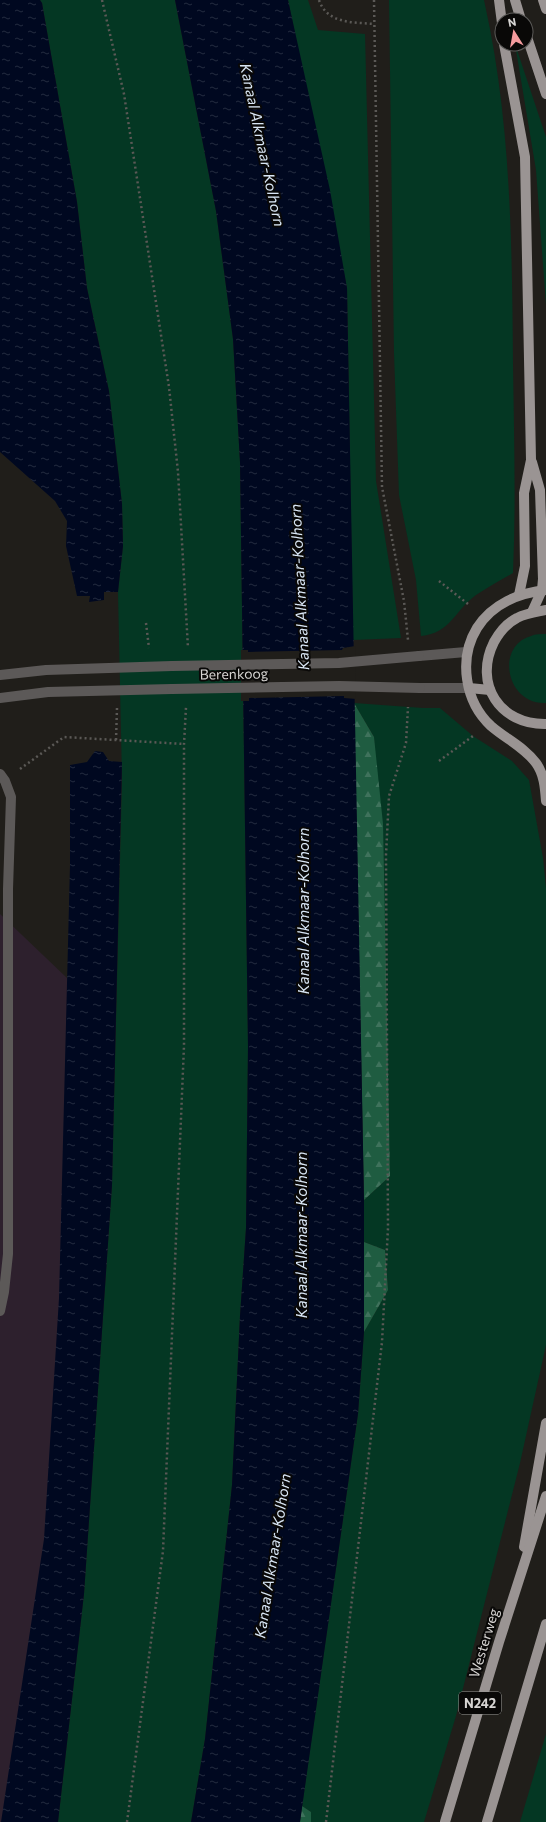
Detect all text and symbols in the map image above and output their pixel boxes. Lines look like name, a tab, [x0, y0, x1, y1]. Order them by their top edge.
north arrow	[494, 12, 534, 52]
text: N	[507, 15, 517, 29]
water label: Kanaal Alkmaar-Kolhorn	[237, 61, 289, 228]
water label: Kanaal Alkmaar-Kolhorn	[286, 503, 312, 671]
street label: Berenkoog	[199, 664, 269, 683]
water label: Kanaal Alkmaar-Kolhorn	[294, 828, 312, 994]
water label: Kanaal Alkmaar-Kolhorn	[292, 1152, 310, 1318]
water label: Kanaal Alkmaar-Kolhorn	[250, 1472, 294, 1640]
street label: Westerweg	[465, 1606, 502, 1680]
road number: N242	[459, 1692, 501, 1714]

